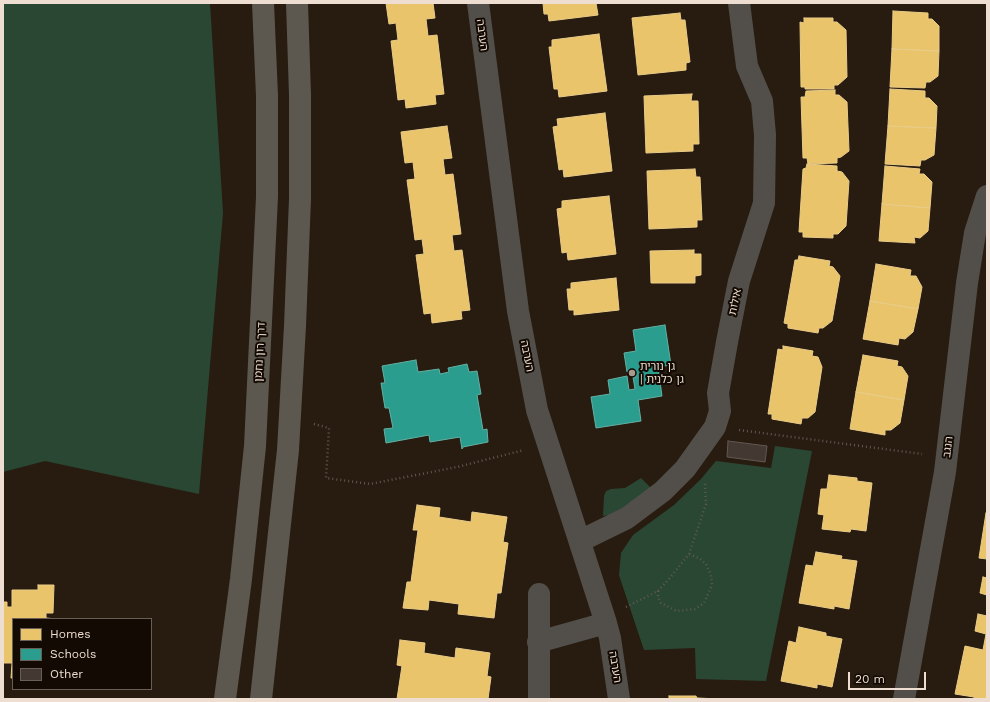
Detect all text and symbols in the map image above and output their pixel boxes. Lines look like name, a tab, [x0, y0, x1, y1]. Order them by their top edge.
street label: הערבה	[474, 18, 490, 52]
street label: אילות	[726, 288, 744, 316]
street label: דרך רון נחמן	[252, 322, 268, 382]
street label: הערבה	[517, 339, 537, 373]
place label: גן נורית | גן כלנית	[640, 360, 684, 386]
marker: גן נורית | גן כלנית	[627, 368, 637, 378]
street label: הנגב	[940, 436, 956, 458]
legend	[12, 618, 152, 690]
text: Homes	[50, 627, 91, 641]
text: Schools	[50, 647, 96, 661]
street label: הערבה	[606, 650, 624, 684]
scale bar	[850, 664, 928, 690]
text: Other	[50, 667, 83, 681]
text: 20 m	[855, 672, 885, 686]

